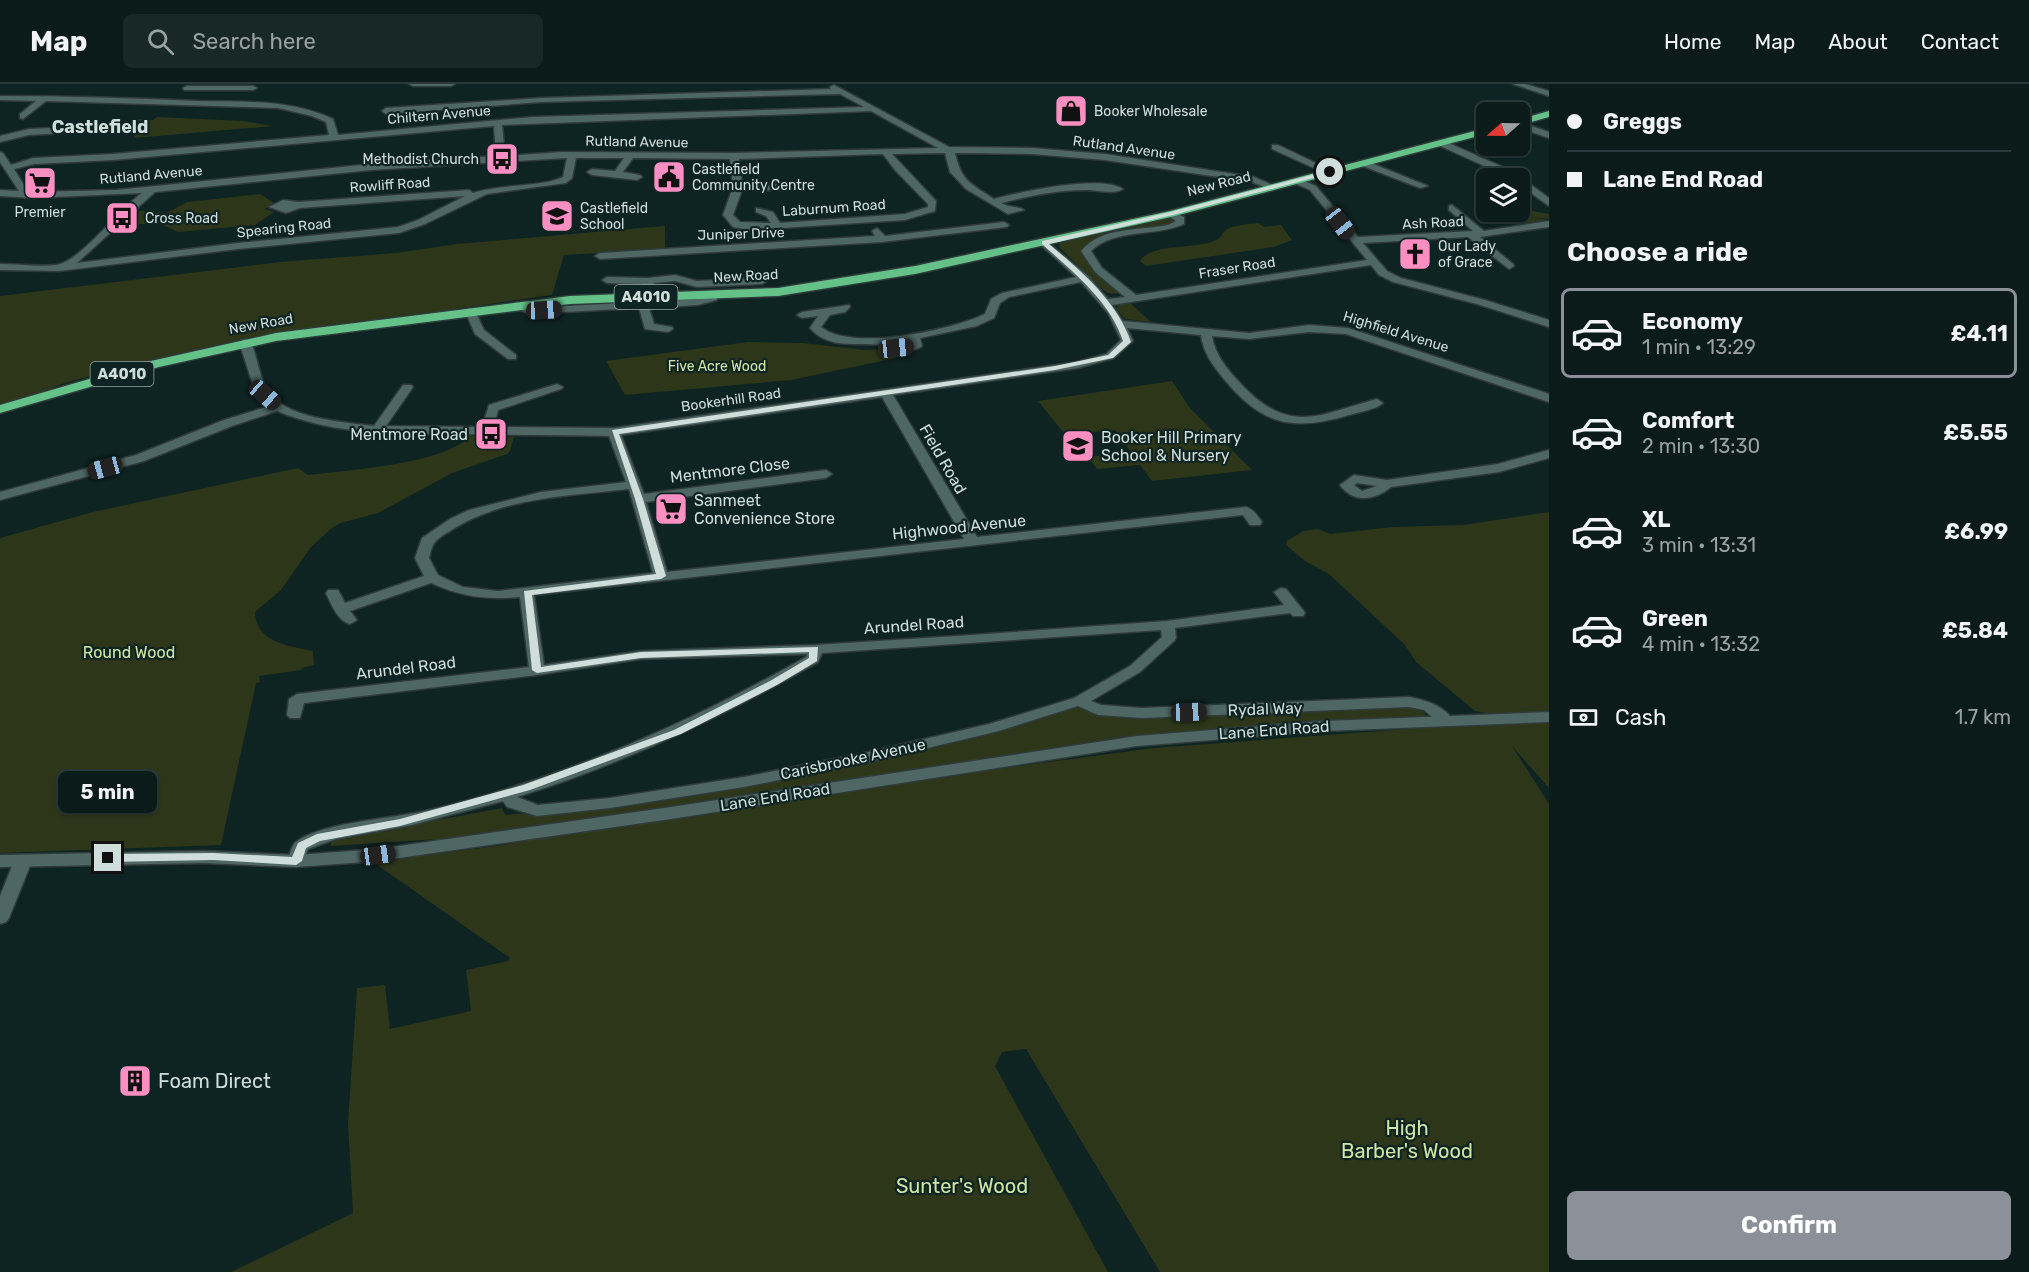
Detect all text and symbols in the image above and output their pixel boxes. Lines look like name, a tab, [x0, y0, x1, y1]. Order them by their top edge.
search box	[123, 14, 543, 68]
text: Map	[30, 25, 87, 58]
icon: search	[144, 25, 177, 58]
text: Search here	[192, 28, 316, 55]
text: Home	[1664, 29, 1721, 54]
text: Map	[1754, 29, 1795, 54]
text: About	[1828, 29, 1888, 54]
text: Contact	[1921, 29, 1999, 54]
shop icon: Booker Wholesale	[1053, 93, 1089, 129]
street label: Chiltern Avenue	[387, 102, 492, 128]
north arrow	[1476, 102, 1530, 156]
map controls	[1476, 102, 1530, 222]
place label: Booker Wholesale	[1094, 103, 1208, 120]
text: Greggs	[1603, 108, 1682, 135]
district label: Castlefield	[52, 116, 148, 138]
street label: Rutland Avenue	[1072, 132, 1176, 164]
street label: Rutland Avenue	[585, 133, 689, 151]
bus stop icon: Methodist Church	[484, 141, 520, 177]
place label: Methodist Church	[363, 151, 479, 168]
route start	[1316, 158, 1343, 185]
public building icon: Castlefield Community Centre	[651, 159, 687, 195]
place label: Castlefield Community Centre	[692, 161, 815, 194]
street label: Rutland Avenue	[99, 162, 203, 188]
supermarket icon: Premier	[22, 165, 58, 201]
text: Lane End Road	[1603, 166, 1763, 193]
street label: New Road	[1185, 168, 1253, 200]
button: layers	[1476, 168, 1530, 222]
street label: Rowliff Road	[349, 174, 431, 196]
street label: Laburnum Road	[782, 196, 886, 220]
school or university icon: Castlefield School	[539, 198, 575, 234]
bus stop icon: Cross Road	[104, 200, 140, 236]
place label: Castlefield School	[580, 200, 648, 233]
car	[1322, 203, 1358, 243]
place label: Premier	[14, 204, 66, 221]
place label: Cross Road	[145, 210, 218, 227]
street label: Ash Road	[1402, 213, 1464, 233]
street label: Spearing Road	[236, 215, 332, 241]
street label: Juniper Drive	[697, 224, 785, 244]
church icon: Our Lady of Grace	[1397, 236, 1433, 272]
text: Choose a ride	[1567, 236, 1748, 268]
place label: Our Lady of Grace	[1438, 238, 1496, 271]
street label: Fraser Road	[1197, 254, 1277, 282]
street label: New Road	[713, 266, 779, 286]
road number: A4010	[614, 285, 678, 309]
car	[526, 300, 562, 320]
icon: car	[1570, 306, 1624, 360]
street label: Highfield Avenue	[1341, 308, 1451, 356]
text: Economy	[1642, 308, 1743, 335]
street label: New Road	[228, 310, 294, 338]
text: £4.11	[1951, 320, 2008, 347]
text: 1 min · 13:29	[1642, 335, 1756, 359]
car	[877, 337, 915, 359]
park label: Five Acre Wood	[668, 358, 766, 375]
road number: A4010	[90, 362, 154, 386]
car	[246, 376, 284, 414]
street label: Bookerhill Road	[680, 385, 782, 415]
icon: car	[1570, 405, 1624, 459]
text: Comfort	[1642, 407, 1734, 434]
bus stop icon: Mentmore Road	[473, 416, 509, 452]
text: £5.55	[1943, 419, 2008, 446]
street label: Field Road	[915, 421, 971, 497]
place label: Mentmore Road	[350, 425, 468, 444]
school or university icon: Booker Hill Primary School & Nursery	[1060, 428, 1096, 464]
place label: Booker Hill Primary School & Nursery	[1101, 428, 1242, 465]
text: 2 min · 13:30	[1642, 434, 1760, 458]
street label: Mentmore Close	[669, 453, 791, 487]
car	[85, 455, 125, 481]
supermarket icon: Sanmeet Convenience Store	[653, 491, 689, 527]
place label: Sanmeet Convenience Store	[694, 491, 835, 528]
icon: car	[1570, 504, 1624, 558]
text: XL	[1642, 506, 1670, 533]
street label: Highwood Avenue	[891, 511, 1027, 543]
text: £6.99	[1944, 518, 2008, 545]
text: 3 min · 13:31	[1642, 533, 1756, 557]
icon: car	[1570, 603, 1624, 657]
text: Green	[1642, 605, 1708, 632]
street label: Arundel Road	[863, 612, 965, 638]
text: £5.84	[1942, 617, 2008, 644]
text: 4 min · 13:32	[1642, 632, 1760, 656]
park label: Round Wood	[83, 643, 175, 662]
street label: Arundel Road	[355, 652, 457, 684]
street label: Rydal Way	[1227, 698, 1303, 720]
icon: cash	[1567, 701, 1600, 734]
car	[1171, 702, 1207, 722]
text: Cash	[1615, 704, 1666, 731]
text: 1.7 km	[1955, 705, 2011, 729]
street label: Lane End Road	[1218, 717, 1330, 743]
street label: Carisbrooke Avenue	[779, 734, 927, 784]
callout: 5 min	[58, 771, 158, 813]
street label: Lane End Road	[719, 779, 831, 815]
text: 5 min	[80, 780, 135, 804]
route end	[94, 844, 121, 871]
car	[359, 844, 397, 866]
building icon: Foam Direct	[117, 1063, 153, 1099]
place label: Foam Direct	[158, 1069, 271, 1093]
park label: High Barber's Wood	[1341, 1116, 1473, 1163]
park label: Sunter's Wood	[896, 1174, 1028, 1198]
button: Confirm	[1567, 1191, 2011, 1260]

